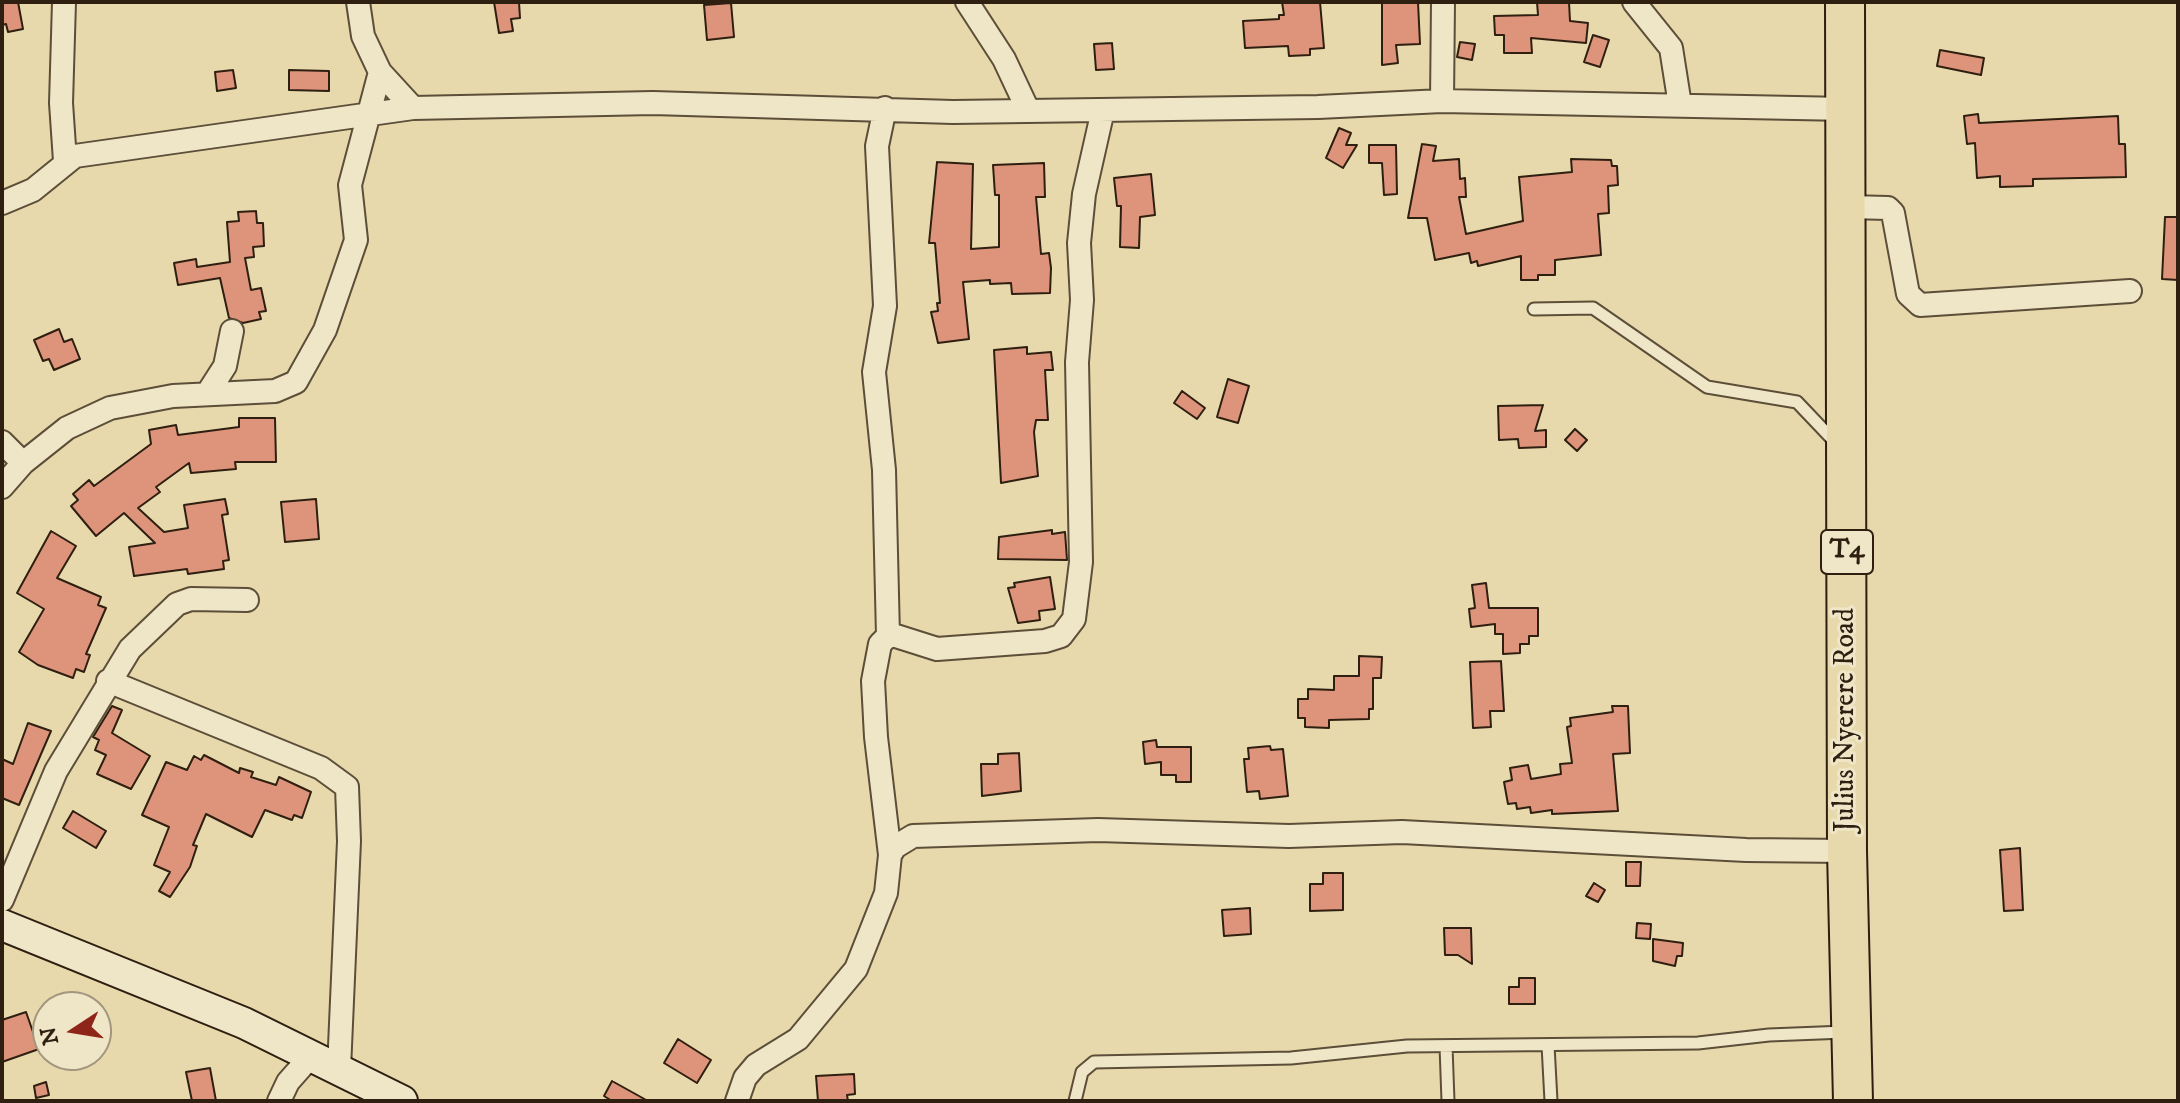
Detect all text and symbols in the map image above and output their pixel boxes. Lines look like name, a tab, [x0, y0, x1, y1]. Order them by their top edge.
road number: T4	[1821, 530, 1873, 574]
street label: Julius Nyerere Road	[1830, 608, 1864, 832]
north arrow	[32, 991, 112, 1071]
text: N	[35, 1024, 65, 1047]

